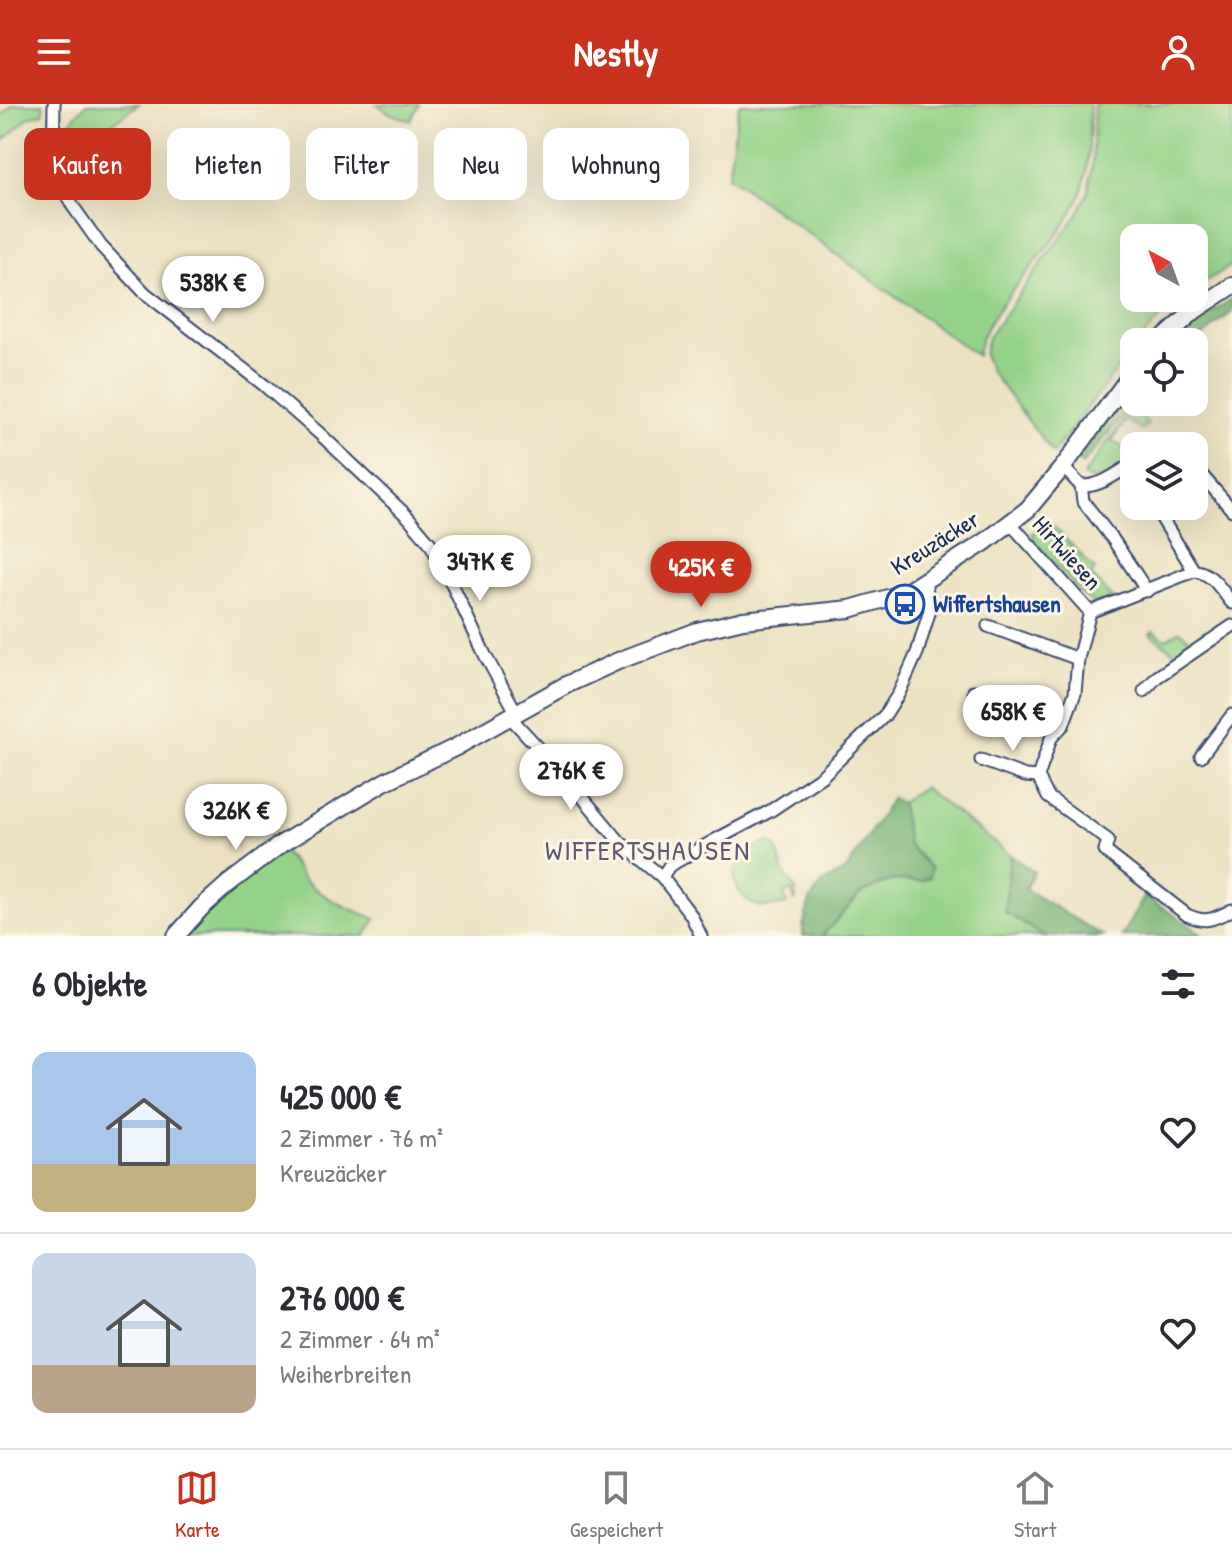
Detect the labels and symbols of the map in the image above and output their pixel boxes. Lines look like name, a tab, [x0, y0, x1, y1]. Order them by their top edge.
north arrow	[1120, 224, 1208, 312]
pin: 538K €	[148, 256, 278, 324]
street label: Kreuzäcker	[884, 502, 985, 582]
street label: Hirtwiesen	[1026, 508, 1110, 596]
pin: 347K €	[415, 535, 545, 603]
pin: 425K €	[636, 541, 766, 609]
bus stop icon: Wiffertshausen	[884, 583, 926, 625]
place label: Wiffertshausen	[933, 587, 1061, 619]
pin: 658K €	[948, 685, 1078, 753]
pin: 276K €	[506, 744, 636, 812]
pin: 326K €	[171, 784, 301, 852]
district label: WIFFERTSHAUSEN	[545, 831, 751, 869]

